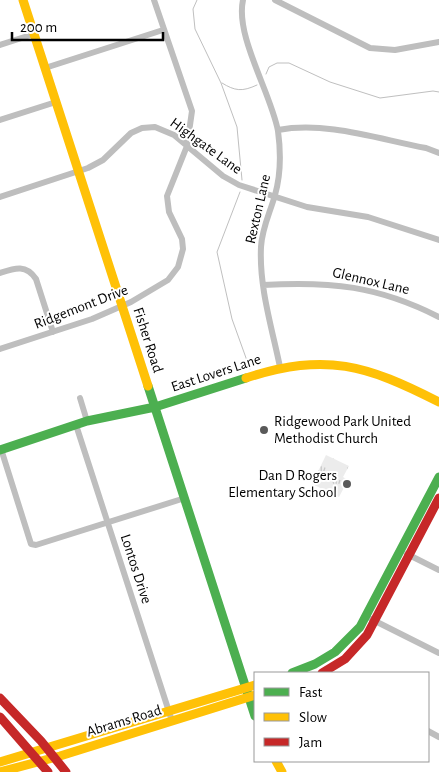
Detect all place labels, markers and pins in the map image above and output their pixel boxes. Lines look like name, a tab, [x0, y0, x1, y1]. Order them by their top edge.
place label: Ridgewood Park United Methodist Church	[274, 414, 411, 446]
marker: Ridgewood Park United Methodist Church	[258, 424, 270, 436]
place label: Dan D Rogers Elementary School	[228, 468, 337, 500]
marker: Dan D Rogers Elementary School	[341, 478, 353, 490]

